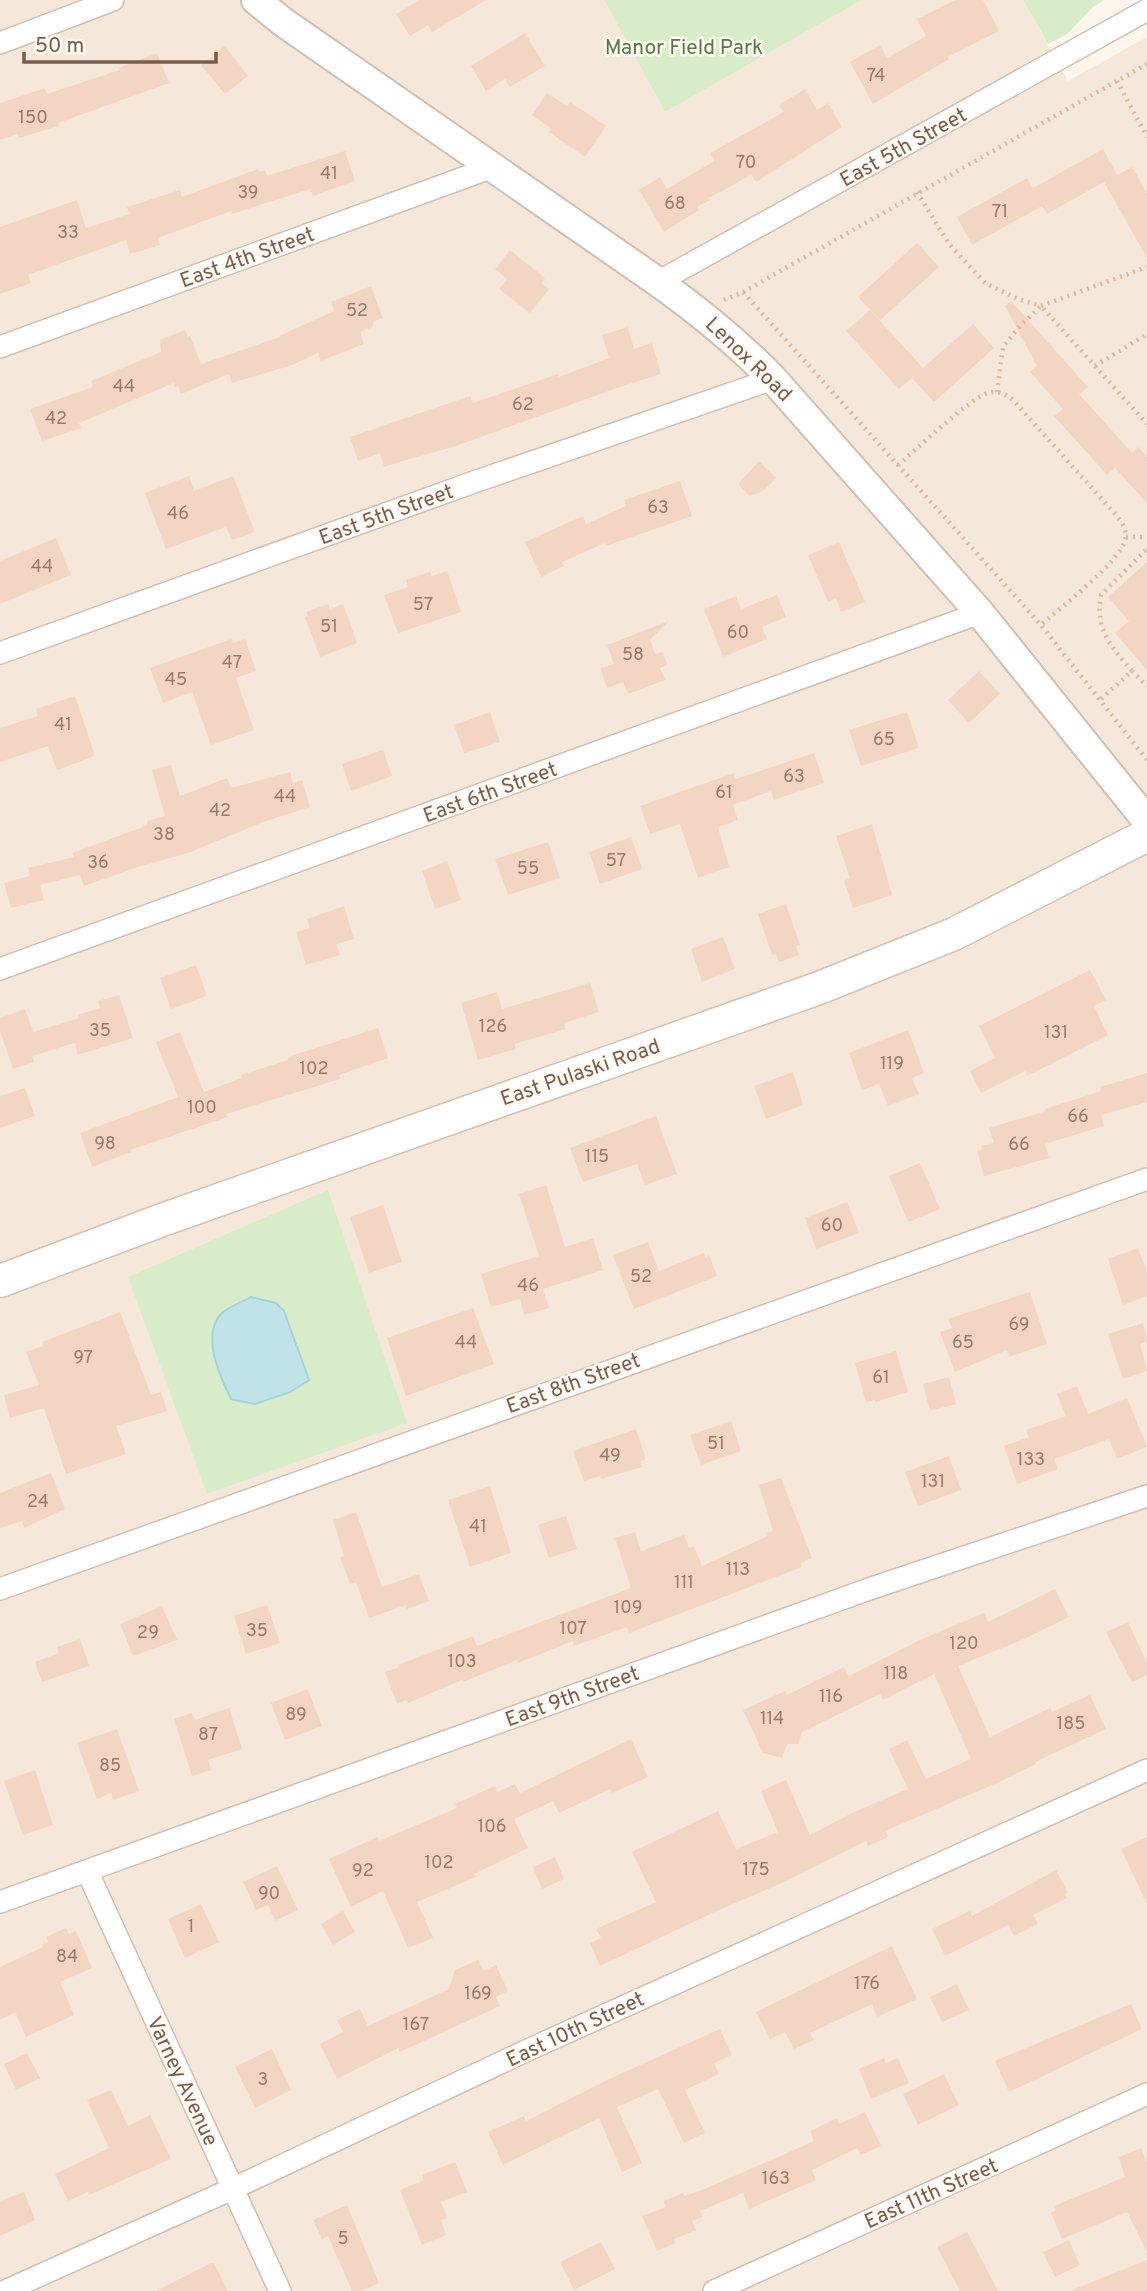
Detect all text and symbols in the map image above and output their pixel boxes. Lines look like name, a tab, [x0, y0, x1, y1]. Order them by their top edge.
scale bar	[24, 21, 217, 65]
text: 50 m	[35, 33, 84, 60]
park label: Manor Field Park	[605, 35, 763, 62]
house number: 74	[867, 65, 885, 88]
street label: East 5th Street	[835, 102, 972, 194]
house number: 150	[18, 107, 48, 130]
house number: 70	[736, 152, 756, 175]
house number: 41	[320, 163, 338, 186]
house number: 39	[237, 182, 259, 205]
house number: 68	[664, 193, 686, 216]
house number: 71	[992, 201, 1008, 224]
house number: 33	[57, 222, 79, 245]
street label: East 4th Street	[177, 222, 318, 295]
house number: 52	[346, 300, 368, 323]
street label: Lenox Road	[699, 312, 797, 408]
house number: 44	[113, 376, 135, 399]
house number: 62	[512, 394, 534, 417]
house number: 42	[45, 408, 67, 431]
street label: East 5th Street	[316, 479, 457, 552]
house number: 63	[647, 497, 669, 520]
house number: 46	[167, 503, 189, 526]
house number: 44	[31, 556, 53, 579]
house number: 57	[413, 594, 433, 617]
house number: 51	[320, 616, 338, 639]
house number: 60	[727, 622, 749, 645]
house number: 58	[622, 644, 644, 667]
house number: 47	[222, 652, 242, 675]
house number: 45	[165, 669, 187, 692]
house number: 41	[54, 714, 72, 737]
house number: 65	[873, 729, 895, 752]
street label: East 6th Street	[420, 757, 561, 830]
house number: 63	[783, 766, 805, 789]
house number: 61	[715, 782, 733, 805]
house number: 44	[274, 786, 296, 809]
house number: 42	[209, 800, 231, 823]
house number: 38	[153, 824, 175, 847]
house number: 57	[606, 850, 626, 873]
house number: 36	[87, 852, 109, 875]
house number: 55	[517, 858, 539, 881]
house number: 126	[479, 1016, 507, 1039]
house number: 35	[89, 1020, 111, 1043]
house number: 131	[1044, 1022, 1068, 1045]
street label: East Pulaski Road	[497, 1033, 664, 1113]
house number: 119	[880, 1053, 904, 1076]
house number: 102	[299, 1058, 329, 1081]
house number: 100	[187, 1097, 217, 1120]
house number: 66	[1067, 1106, 1089, 1129]
house number: 98	[94, 1133, 116, 1156]
house number: 66	[1008, 1134, 1030, 1157]
house number: 115	[585, 1146, 609, 1169]
house number: 60	[821, 1215, 843, 1238]
house number: 52	[630, 1266, 652, 1289]
house number: 46	[517, 1275, 539, 1298]
house number: 69	[1009, 1314, 1029, 1337]
house number: 44	[455, 1332, 477, 1355]
house number: 65	[952, 1332, 974, 1355]
house number: 97	[73, 1347, 93, 1370]
street label: East 8th Street	[503, 1348, 644, 1421]
house number: 61	[872, 1367, 890, 1390]
house number: 51	[707, 1433, 725, 1456]
house number: 49	[599, 1445, 621, 1468]
house number: 133	[1017, 1449, 1045, 1472]
house number: 131	[921, 1471, 945, 1494]
house number: 24	[27, 1491, 49, 1514]
house number: 41	[469, 1516, 487, 1539]
house number: 113	[726, 1559, 750, 1582]
house number: 111	[674, 1572, 694, 1595]
house number: 109	[613, 1597, 643, 1620]
house number: 107	[559, 1618, 587, 1641]
house number: 35	[246, 1620, 268, 1643]
house number: 29	[137, 1622, 159, 1645]
house number: 120	[949, 1633, 979, 1656]
house number: 103	[447, 1651, 477, 1674]
street label: East 9th Street	[502, 1661, 643, 1734]
house number: 118	[884, 1663, 908, 1686]
house number: 116	[819, 1686, 843, 1709]
house number: 89	[285, 1704, 307, 1727]
house number: 114	[760, 1708, 784, 1731]
house number: 185	[1057, 1713, 1085, 1736]
house number: 87	[198, 1724, 218, 1747]
house number: 85	[99, 1755, 121, 1778]
house number: 106	[477, 1816, 507, 1839]
house number: 102	[424, 1852, 454, 1875]
house number: 175	[742, 1859, 770, 1882]
house number: 92	[352, 1860, 374, 1883]
house number: 90	[258, 1883, 280, 1906]
house number: 1	[188, 1916, 194, 1939]
house number: 84	[56, 1946, 78, 1969]
house number: 176	[854, 1973, 880, 1996]
house number: 169	[464, 1983, 492, 2006]
street label: East 10th Street	[502, 1987, 649, 2074]
street label: Varney Avenue	[140, 2012, 223, 2151]
house number: 167	[403, 2014, 429, 2037]
house number: 3	[258, 2069, 268, 2092]
street label: East 11th Street	[860, 2153, 1003, 2236]
house number: 163	[762, 2168, 790, 2191]
house number: 5	[337, 2228, 349, 2251]

